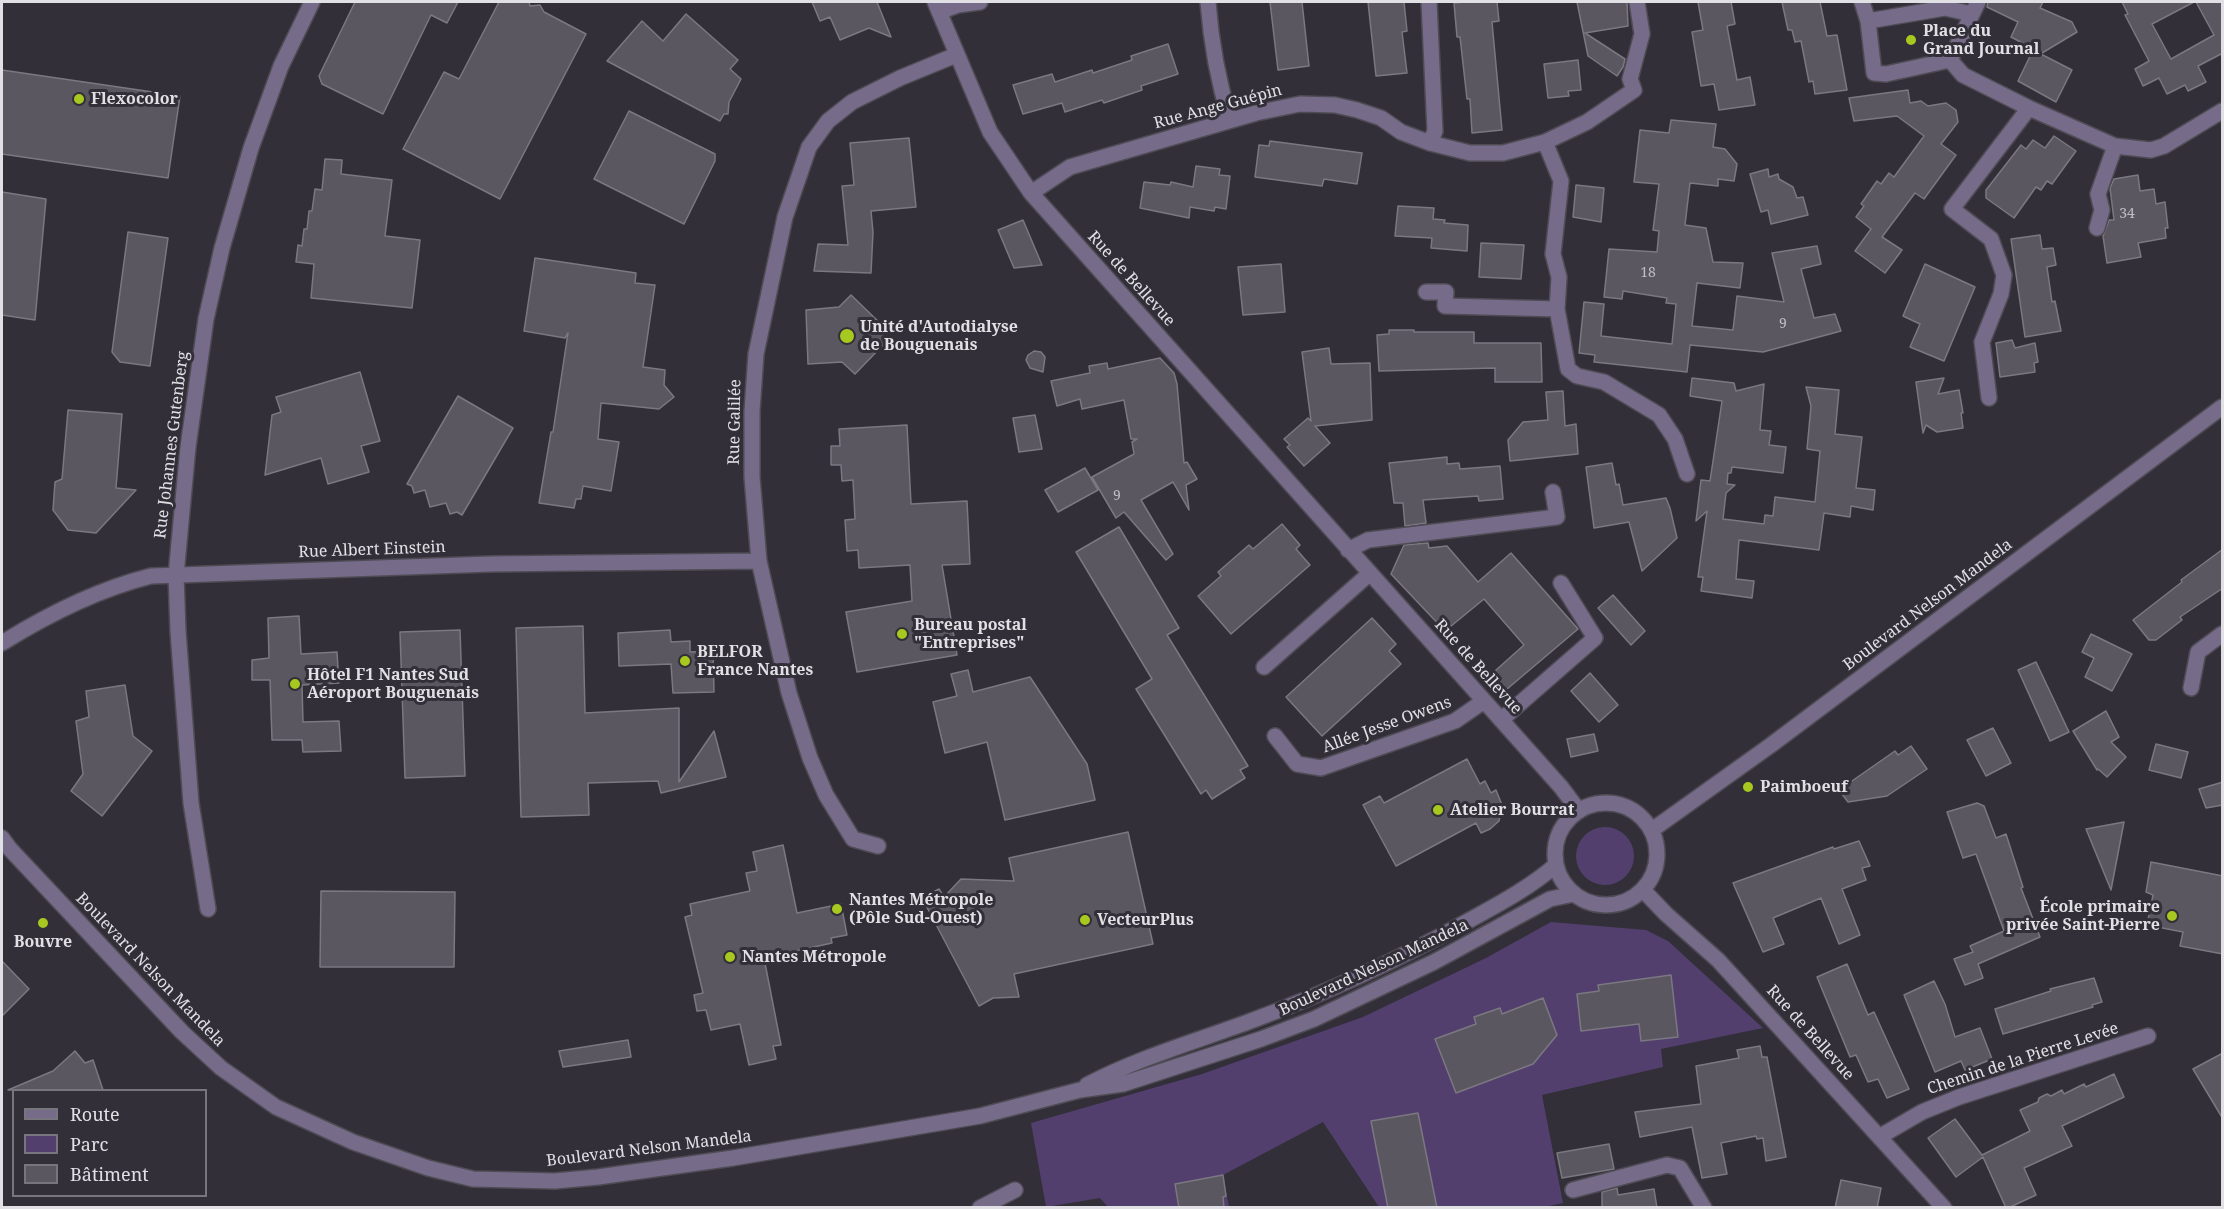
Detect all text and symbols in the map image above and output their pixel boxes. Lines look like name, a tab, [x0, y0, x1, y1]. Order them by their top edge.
place label: Place du Grand Journal	[1923, 21, 2039, 59]
marker: Place du Grand Journal	[1904, 33, 1918, 47]
street label: Rue Ange Guépin	[1152, 81, 1284, 133]
place label: Flexocolor	[91, 89, 178, 109]
marker: Flexocolor	[72, 92, 86, 106]
house number: 34	[2119, 206, 2135, 222]
street label: Rue de Bellevue	[1083, 227, 1179, 331]
house number: 18	[1640, 265, 1656, 281]
house number: 9	[1779, 316, 1787, 332]
place label: Unité d'Autodialyse de Bouguenais	[860, 317, 1018, 355]
marker: Unité d'Autodialyse de Bouguenais	[838, 327, 856, 345]
street label: Rue Johannes Gutenberg	[151, 350, 193, 540]
street label: Rue Galilée	[725, 379, 745, 465]
house number: 9	[1113, 488, 1121, 504]
street label: Boulevard Nelson Mandela	[1840, 535, 2016, 675]
street label: Rue Albert Einstein	[298, 538, 446, 562]
place label: Bureau postal "Entreprises"	[914, 615, 1027, 653]
street label: Rue de Bellevue	[1430, 615, 1526, 719]
marker: Bureau postal "Entreprises"	[895, 627, 909, 641]
place label: BELFOR France Nantes	[697, 642, 813, 680]
marker: BELFOR France Nantes	[678, 654, 692, 668]
place label: Hôtel F1 Nantes Sud Aéroport Bouguenais	[307, 665, 479, 703]
marker: Hôtel F1 Nantes Sud Aéroport Bouguenais	[288, 677, 302, 691]
street label: Allée Jesse Owens	[1320, 693, 1454, 757]
place label: Paimboeuf	[1760, 777, 1848, 797]
marker: Paimboeuf	[1741, 780, 1755, 794]
place label: Atelier Bourrat	[1450, 800, 1574, 820]
marker: Atelier Bourrat	[1431, 803, 1445, 817]
street label: Boulevard Nelson Mandela	[71, 889, 229, 1051]
place label: Nantes Métropole (Pôle Sud-Ouest)	[849, 890, 993, 928]
place label: École primaire privée Saint-Pierre	[2006, 897, 2160, 935]
marker: Nantes Métropole (Pôle Sud-Ouest)	[830, 902, 844, 916]
marker: École primaire privée Saint-Pierre	[2165, 909, 2179, 923]
place label: VecteurPlus	[1097, 910, 1194, 930]
marker: VecteurPlus	[1078, 913, 1092, 927]
marker: Bouvre	[36, 916, 50, 930]
street label: Boulevard Nelson Mandela	[1276, 916, 1472, 1020]
place label: Bouvre	[14, 932, 72, 952]
place label: Nantes Métropole	[742, 947, 886, 967]
marker: Nantes Métropole	[723, 950, 737, 964]
street label: Rue de Bellevue	[1762, 981, 1858, 1085]
street label: Chemin de la Pierre Levée	[1925, 1019, 2121, 1099]
legend	[12, 1089, 207, 1197]
text: Route	[70, 1102, 120, 1126]
street label: Boulevard Nelson Mandela	[545, 1127, 753, 1171]
text: Parc	[70, 1132, 108, 1156]
text: Bâtiment	[70, 1162, 149, 1186]

